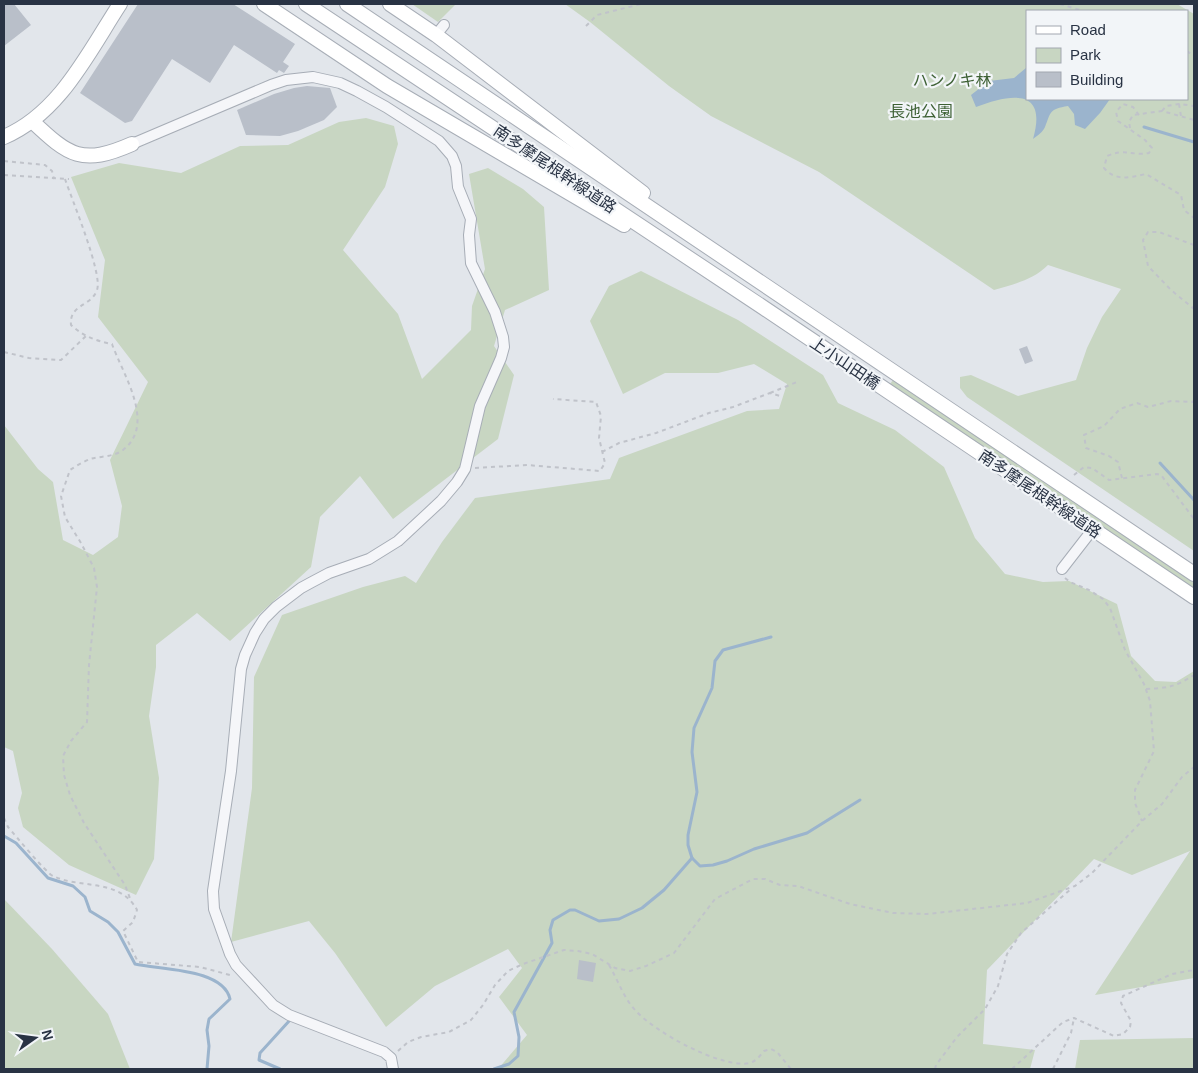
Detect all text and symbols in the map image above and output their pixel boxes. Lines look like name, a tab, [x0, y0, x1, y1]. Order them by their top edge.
legend	[1026, 10, 1188, 100]
text: Road	[1070, 21, 1106, 38]
text: Park	[1070, 46, 1101, 63]
text: Building	[1070, 71, 1123, 88]
park label: ハンノキ林	[912, 72, 992, 89]
park label: 長池公園	[889, 103, 953, 120]
street label: 南多摩尾根幹線道路	[491, 122, 619, 216]
street label: 上小山田橋	[807, 334, 883, 392]
street label: 南多摩尾根幹線道路	[976, 447, 1104, 541]
north arrow	[10, 1013, 60, 1063]
text: N	[39, 1028, 57, 1042]

